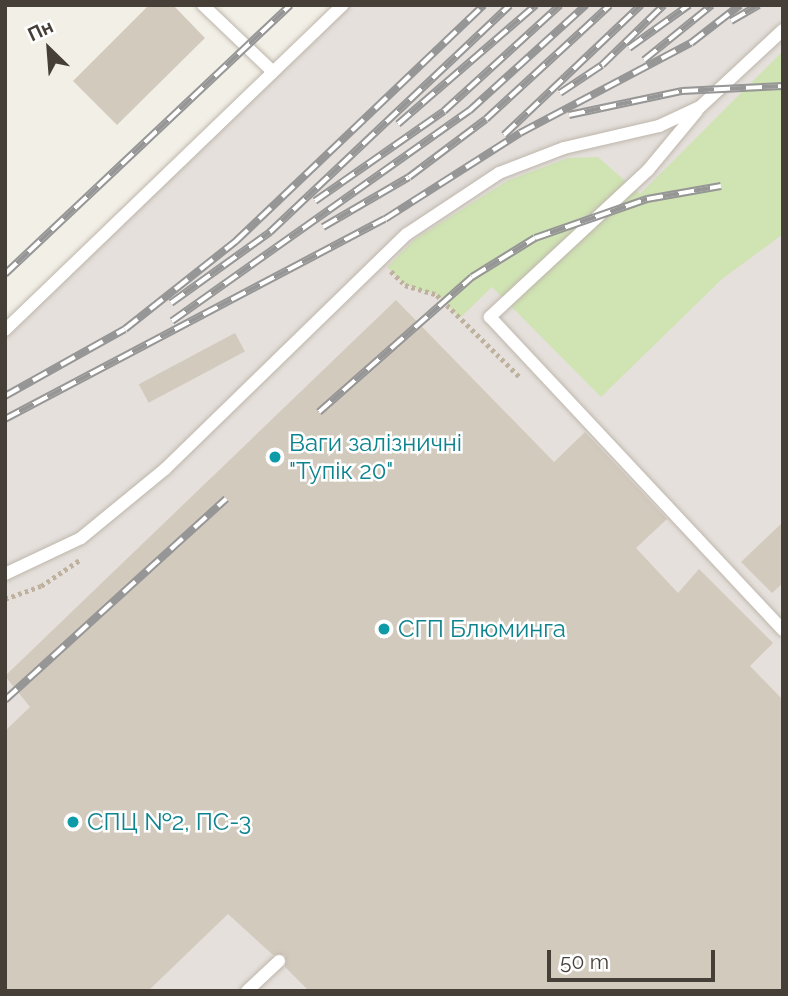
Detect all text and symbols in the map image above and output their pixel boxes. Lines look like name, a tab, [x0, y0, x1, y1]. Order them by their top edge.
north arrow	[14, 14, 84, 84]
text: Пн	[24, 15, 56, 45]
place label: Ваги залізничні "Тупік 20"	[289, 429, 462, 485]
marker: Ваги залізничні "Тупік 20"	[267, 449, 283, 465]
place label: СГП Блюминга	[398, 615, 566, 643]
marker: СГП Блюминга	[376, 621, 392, 637]
place label: СПЦ №2, ПС-3	[87, 808, 251, 836]
marker: СПЦ №2, ПС-3	[65, 814, 81, 830]
scale bar	[550, 936, 718, 980]
text: 50 m	[560, 949, 609, 974]

